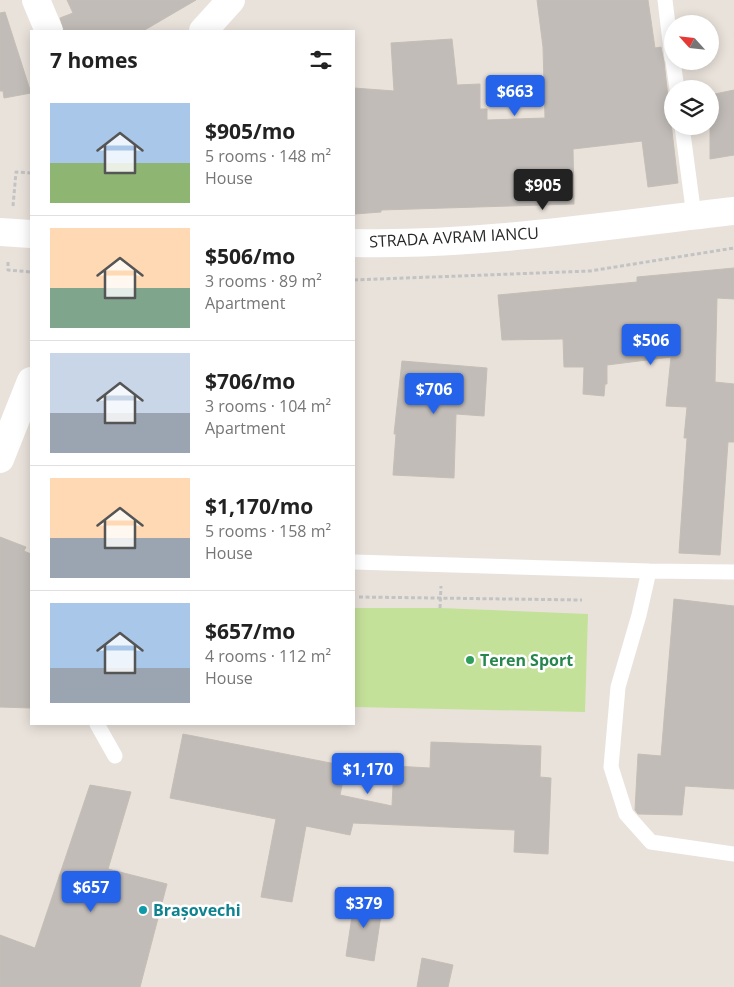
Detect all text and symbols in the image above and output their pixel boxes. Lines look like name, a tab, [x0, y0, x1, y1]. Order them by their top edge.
north arrow	[664, 15, 719, 70]
map controls	[664, 15, 719, 135]
text: 7 homes	[50, 46, 138, 74]
icon: filters	[307, 46, 335, 74]
pin: $663	[485, 74, 545, 117]
text: $663	[497, 80, 533, 102]
button: layers	[664, 80, 719, 135]
text: $905/mo	[205, 117, 295, 145]
icon: home	[90, 123, 150, 183]
text: 5 rooms · 148 m²	[205, 145, 331, 167]
text: House	[205, 167, 253, 189]
pin: $905	[513, 168, 573, 211]
text: $905	[525, 174, 561, 196]
street label: STRADA AVRAM IANCU	[369, 222, 539, 252]
text: $506/mo	[205, 242, 295, 270]
icon: home	[90, 248, 150, 308]
text: 3 rooms · 89 m²	[205, 270, 322, 292]
text: Apartment	[205, 292, 285, 314]
pin: $506	[621, 324, 681, 366]
text: $506	[633, 329, 669, 351]
text: $706/mo	[205, 367, 295, 395]
pin: $706	[404, 372, 464, 415]
icon: home	[90, 373, 150, 433]
text: $706	[416, 378, 452, 400]
text: 3 rooms · 104 m²	[205, 395, 331, 417]
text: Apartment	[205, 417, 285, 439]
text: $1,170/mo	[205, 492, 313, 520]
icon: home	[90, 498, 150, 558]
text: 5 rooms · 158 m²	[205, 520, 331, 542]
text: House	[205, 542, 253, 564]
text: $657/mo	[205, 617, 295, 645]
icon: home	[90, 623, 150, 683]
text: 4 rooms · 112 m²	[205, 645, 331, 667]
place label: Teren Sport	[480, 649, 573, 671]
marker: Teren Sport	[464, 654, 476, 666]
text: House	[205, 667, 253, 689]
pin: $1,170	[327, 752, 409, 795]
text: $1,170	[343, 758, 393, 780]
pin: $657	[61, 870, 121, 913]
text: $657	[73, 876, 109, 898]
pin: $379	[334, 886, 394, 929]
text: $379	[346, 892, 382, 914]
place label: Brașovechi	[153, 899, 241, 921]
marker: Brașovechi	[137, 904, 149, 916]

